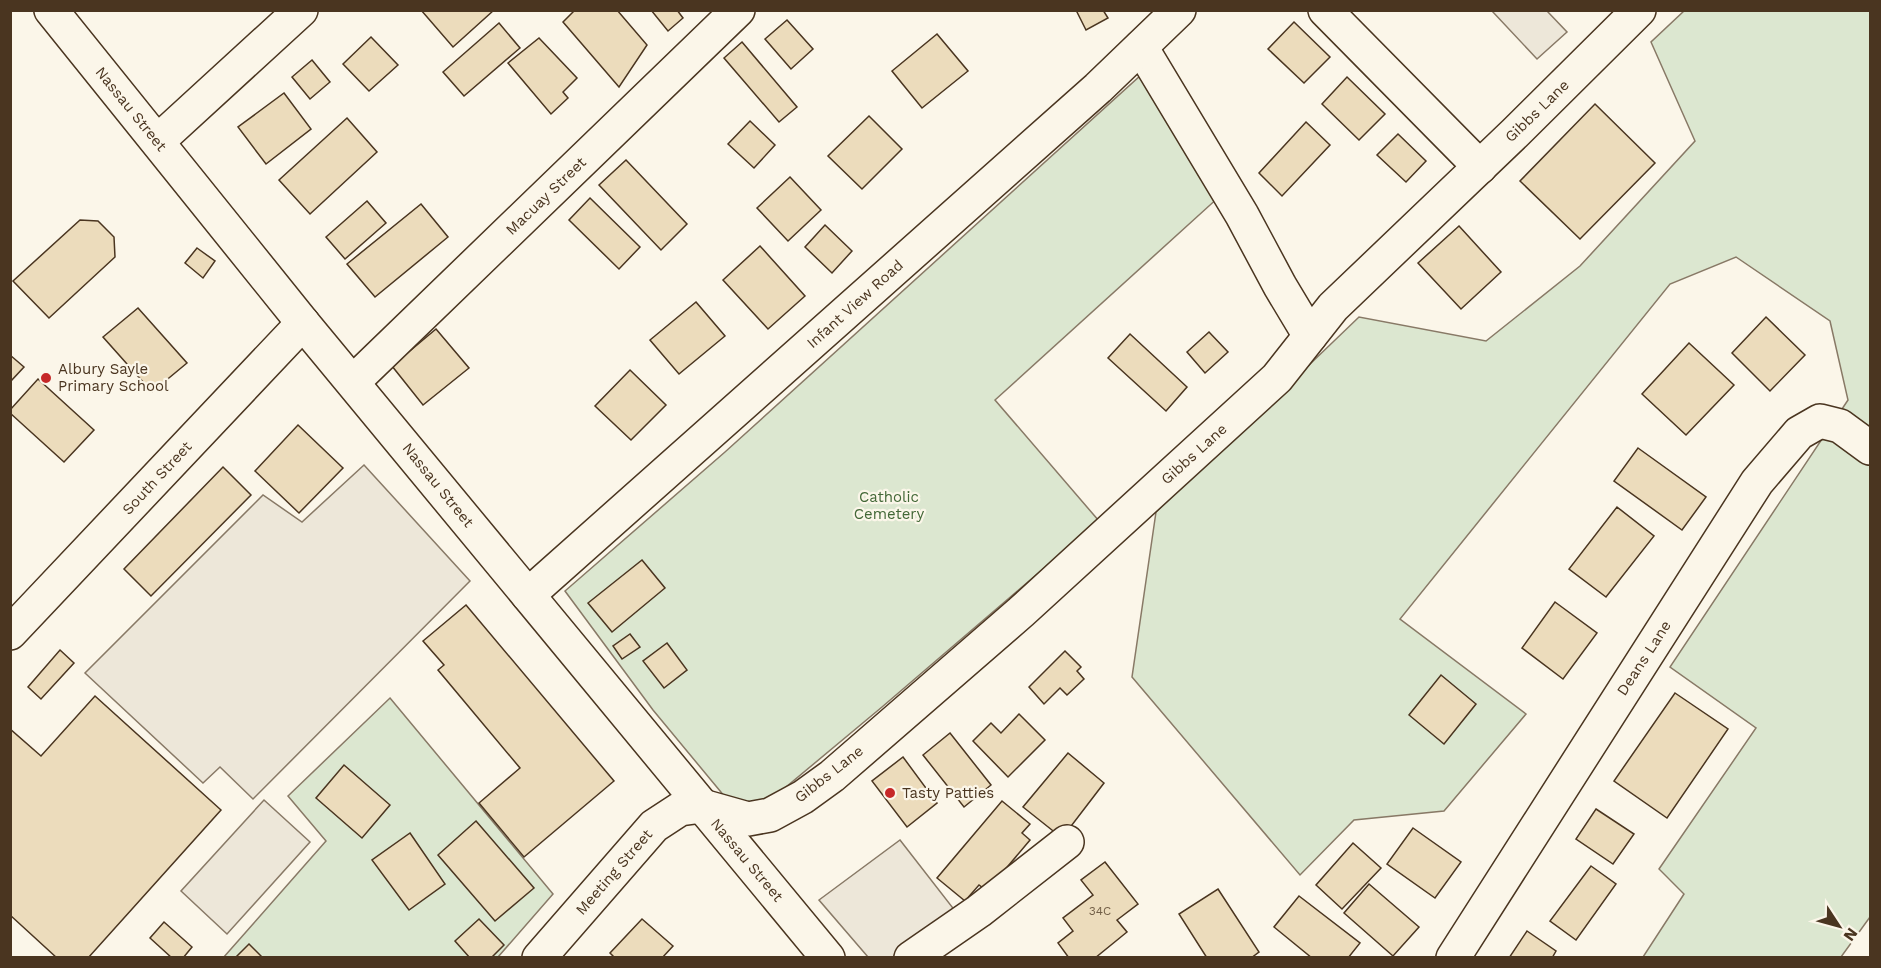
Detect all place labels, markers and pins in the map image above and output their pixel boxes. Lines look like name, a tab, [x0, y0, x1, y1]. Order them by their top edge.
place label: Albury Sayle Primary School	[58, 360, 169, 395]
marker: Albury Sayle Primary School	[39, 371, 53, 385]
place label: Tasty Patties	[902, 784, 994, 802]
marker: Tasty Patties	[883, 786, 897, 800]

